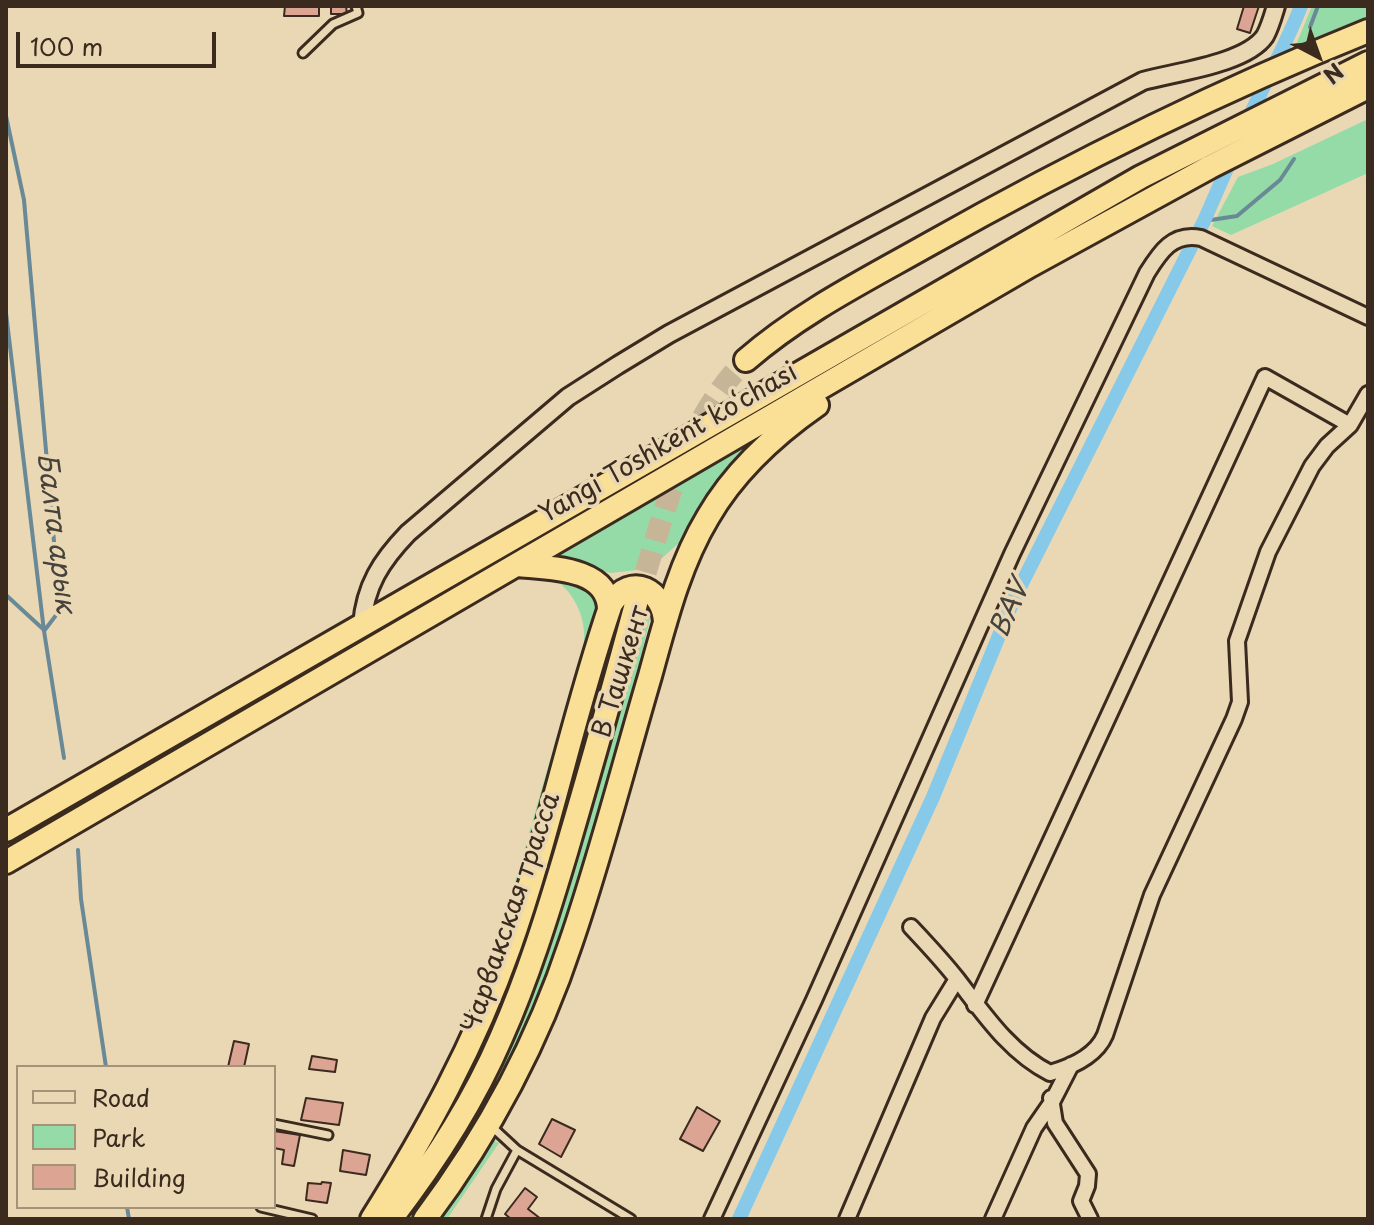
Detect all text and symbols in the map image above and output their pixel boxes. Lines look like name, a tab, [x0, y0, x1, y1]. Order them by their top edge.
scale bar	[20, 16, 220, 66]
north arrow	[1278, 16, 1358, 96]
text: 100 m	[30, 28, 103, 64]
text: N	[1317, 56, 1351, 93]
street label: Yangi Toshkent ko‘chasi	[534, 357, 804, 531]
water label: Балта арык	[29, 451, 81, 615]
water label: BAV	[984, 575, 1038, 643]
street label: В Ташкент	[587, 602, 657, 742]
street label: Чарвакская трасса	[456, 789, 568, 1037]
legend	[16, 1065, 276, 1209]
text: Road	[92, 1079, 150, 1115]
text: Park	[92, 1119, 146, 1155]
text: Building	[92, 1159, 186, 1195]

